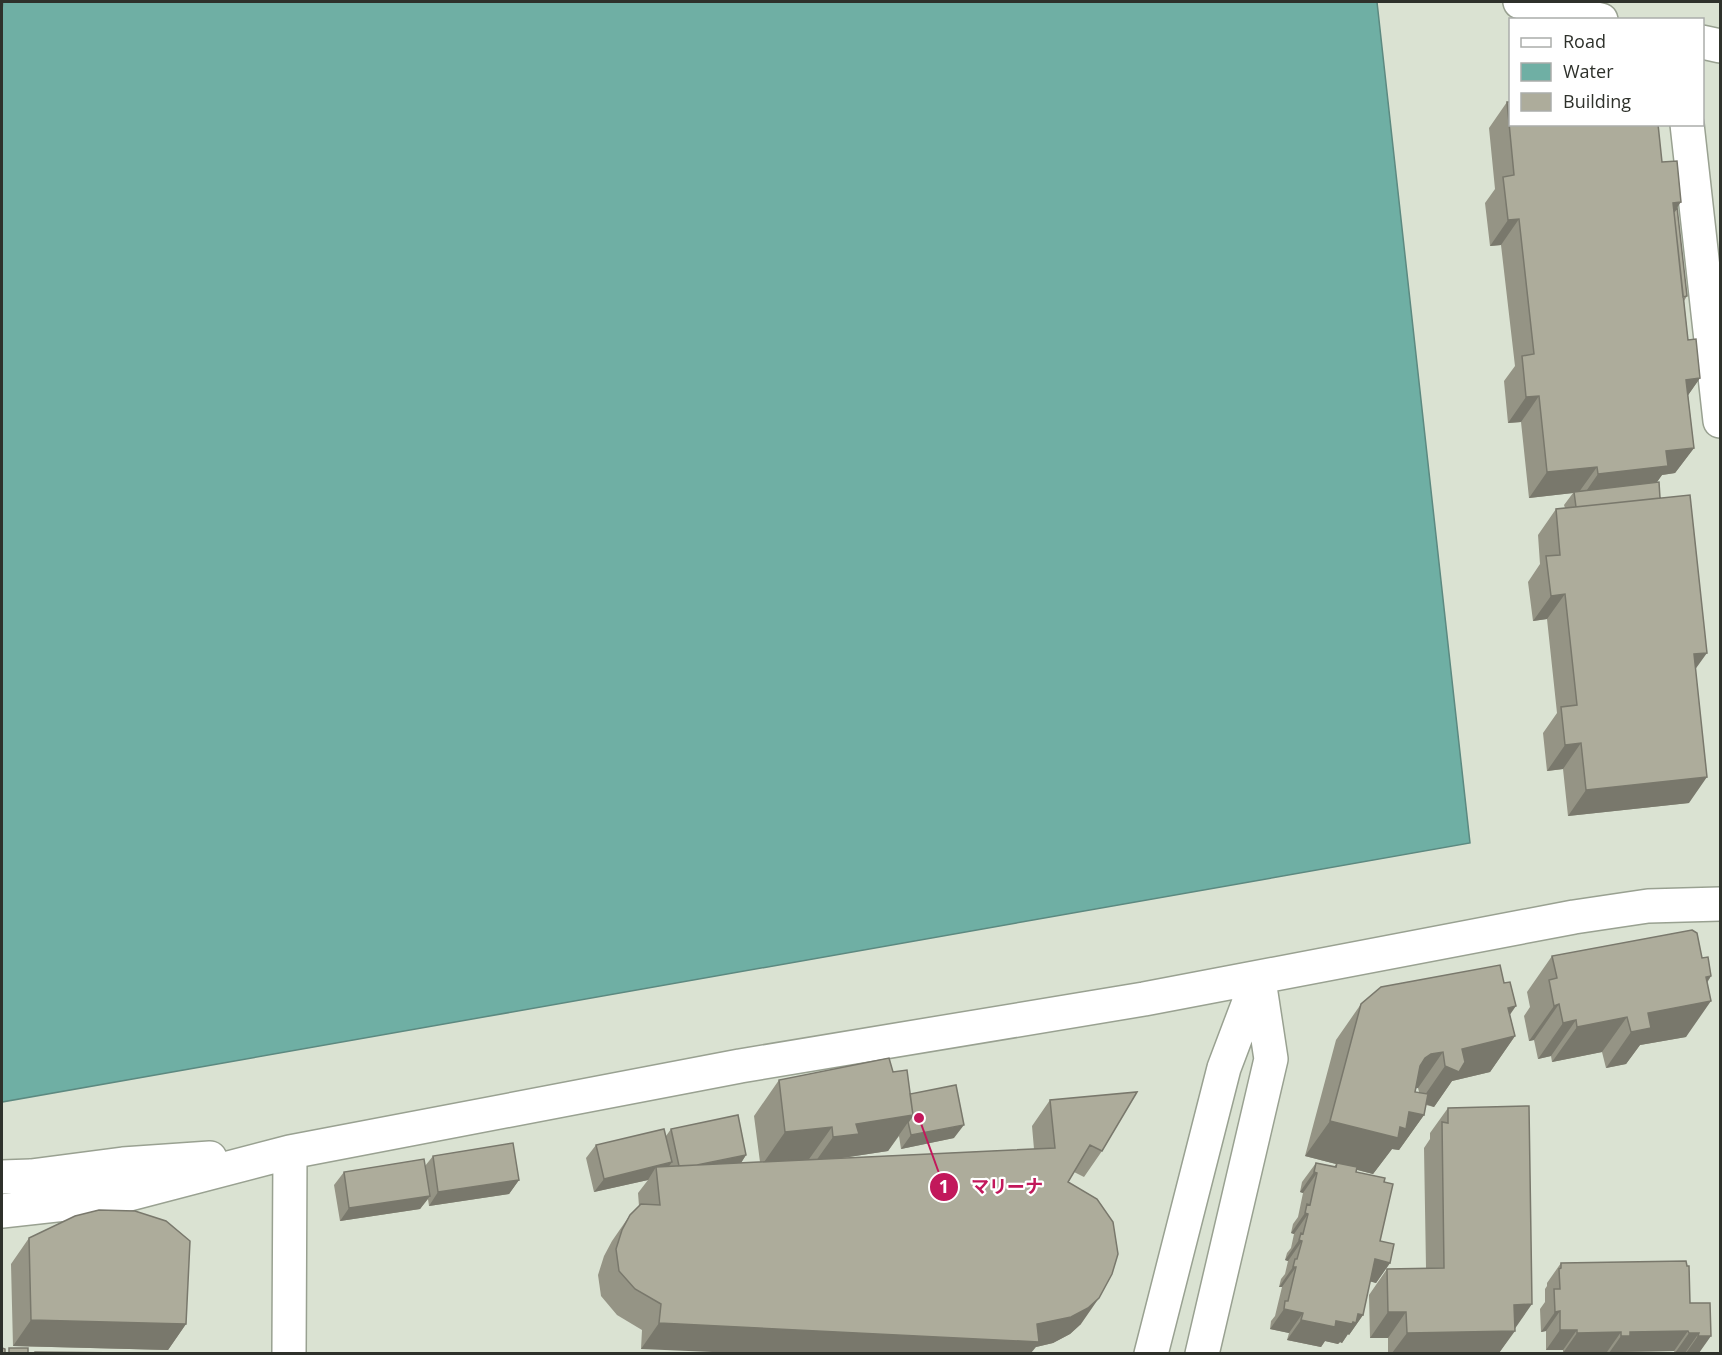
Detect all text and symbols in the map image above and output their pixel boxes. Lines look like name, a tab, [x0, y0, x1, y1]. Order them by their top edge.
legend	[1509, 18, 1704, 126]
text: Road	[1563, 29, 1606, 53]
text: Water	[1563, 59, 1614, 83]
text: Building	[1563, 89, 1631, 113]
callout: マリーナ	[929, 1169, 1055, 1205]
text: 1	[939, 1174, 949, 1198]
text: マリーナ	[971, 1174, 1043, 1198]

